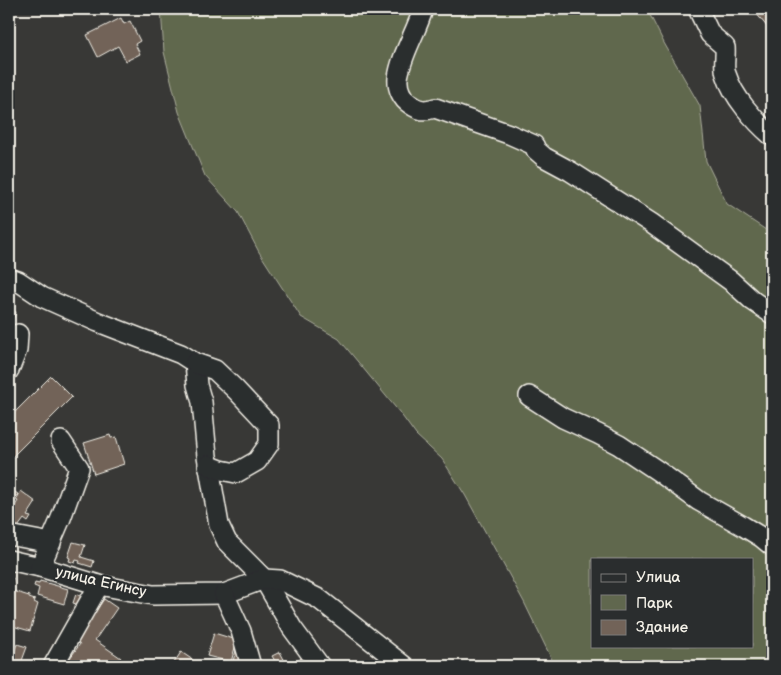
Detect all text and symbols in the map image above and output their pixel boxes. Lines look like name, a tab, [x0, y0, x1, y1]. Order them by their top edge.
legend	[591, 558, 754, 648]
street label: улица Егинсу	[54, 562, 148, 602]
text: Улица	[636, 568, 681, 587]
text: Парк	[636, 594, 673, 613]
text: Здание	[636, 618, 688, 637]

